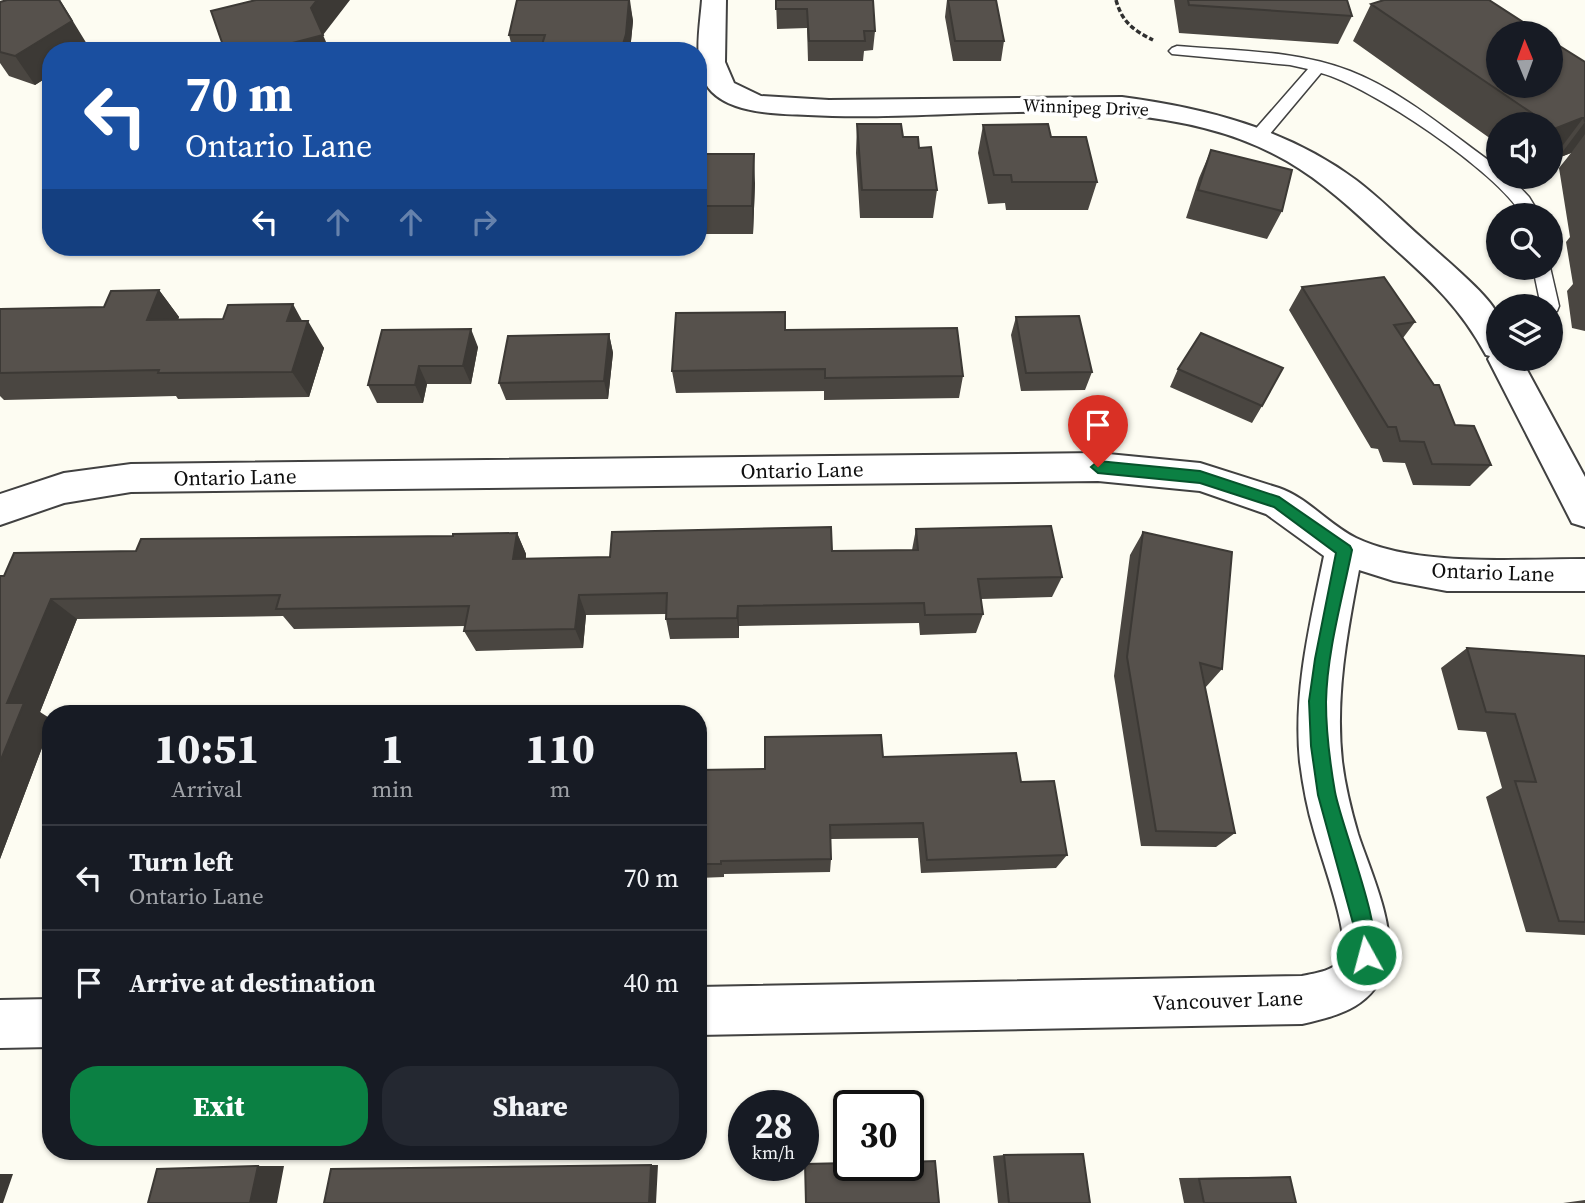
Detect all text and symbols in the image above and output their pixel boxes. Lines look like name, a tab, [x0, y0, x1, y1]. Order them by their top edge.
north arrow	[1486, 21, 1563, 98]
map controls	[1486, 21, 1563, 371]
text: 70 m	[185, 60, 293, 127]
icon: left	[70, 70, 161, 161]
street label: Winnipeg Drive	[1023, 92, 1149, 122]
button: sound	[1486, 112, 1563, 189]
text: Ontario Lane	[185, 124, 372, 168]
icon: left	[246, 203, 284, 241]
icon: ahead	[319, 203, 357, 241]
icon: ahead	[392, 203, 430, 241]
icon: right	[465, 203, 503, 241]
button: search	[1486, 203, 1563, 280]
button: layers	[1486, 294, 1563, 371]
pin	[1068, 395, 1128, 467]
icon: arrive	[1079, 406, 1117, 444]
street label: Ontario Lane	[740, 454, 864, 486]
street label: Ontario Lane	[173, 461, 297, 493]
street label: Ontario Lane	[1431, 555, 1555, 589]
text: 10:51	[154, 719, 259, 777]
text: 1	[381, 719, 404, 777]
text: 110	[525, 719, 595, 777]
text: Arrival	[171, 773, 242, 805]
text: min	[372, 773, 413, 805]
text: m	[550, 773, 570, 805]
text: Turn left	[129, 844, 233, 880]
icon: left	[70, 859, 108, 897]
text: 70 m	[624, 860, 679, 896]
text: Ontario Lane	[129, 880, 264, 912]
position arrow	[1329, 918, 1403, 992]
icon: arrive	[70, 964, 108, 1002]
text: Arrive at destination	[129, 965, 376, 1001]
text: 40 m	[624, 965, 679, 1001]
street label: Vancouver Lane	[1152, 983, 1304, 1017]
button: Exit	[70, 1066, 368, 1146]
button: Share	[382, 1066, 679, 1146]
speed limit sign: 30	[833, 1090, 924, 1181]
text: 28	[755, 1102, 792, 1150]
text: km/h	[752, 1140, 795, 1165]

